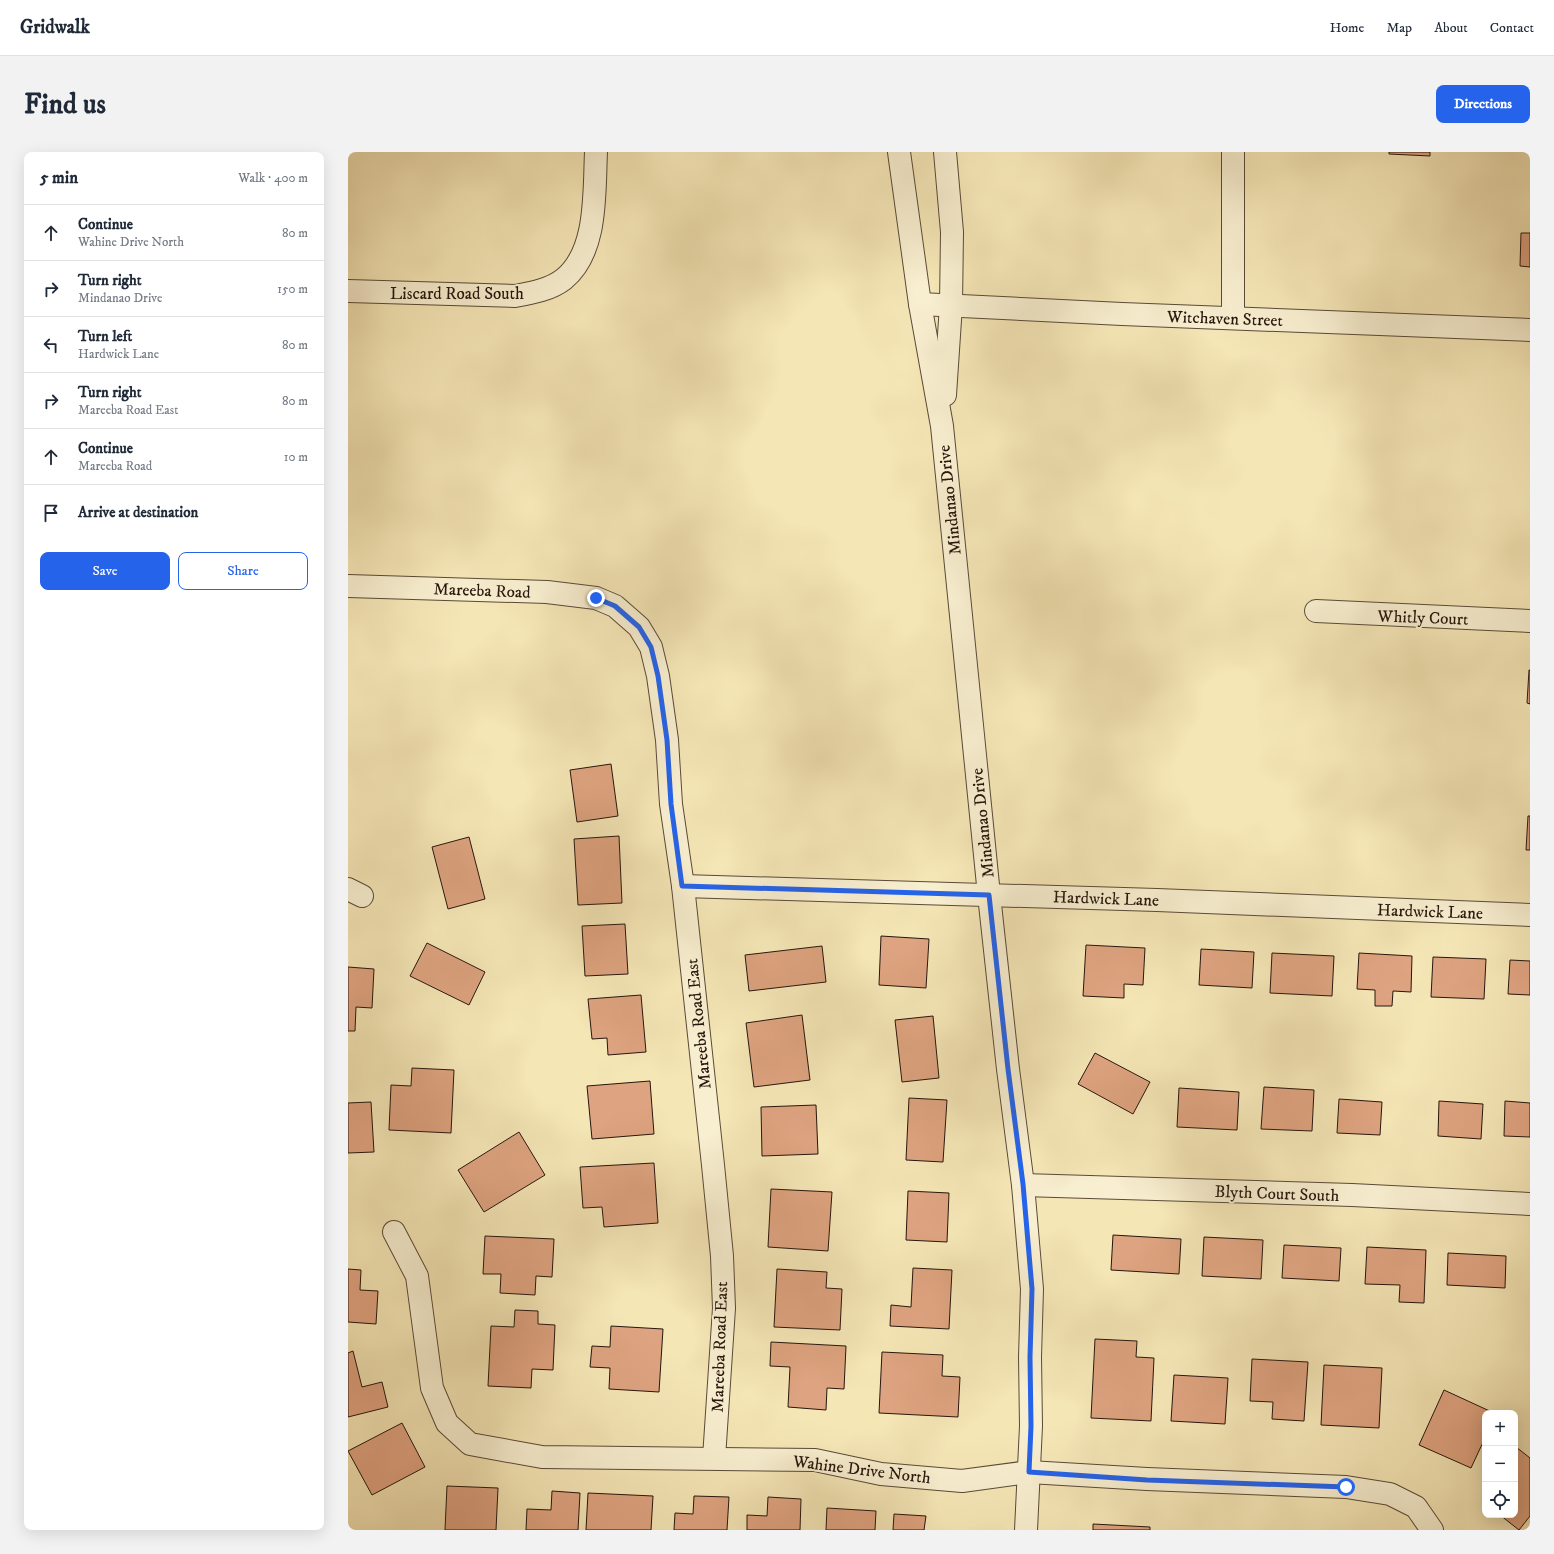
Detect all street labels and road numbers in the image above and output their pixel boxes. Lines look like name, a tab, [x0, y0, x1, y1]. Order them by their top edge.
street label: Liscard Road South	[390, 283, 524, 305]
street label: Witchaven Street	[1166, 306, 1284, 332]
street label: Mindanao Drive	[933, 444, 967, 556]
street label: Mareeba Road	[433, 578, 531, 604]
street label: Whitly Court	[1376, 605, 1469, 631]
street label: Mindanao Drive	[966, 767, 1000, 879]
street label: Hardwick Lane	[1053, 886, 1159, 912]
street label: Hardwick Lane	[1377, 899, 1483, 925]
street label: Mareeba Road East	[681, 957, 717, 1090]
street label: Blyth Court South	[1214, 1181, 1340, 1207]
street label: Mareeba Road East	[707, 1281, 733, 1413]
street label: Wahine Drive North	[791, 1451, 932, 1489]

